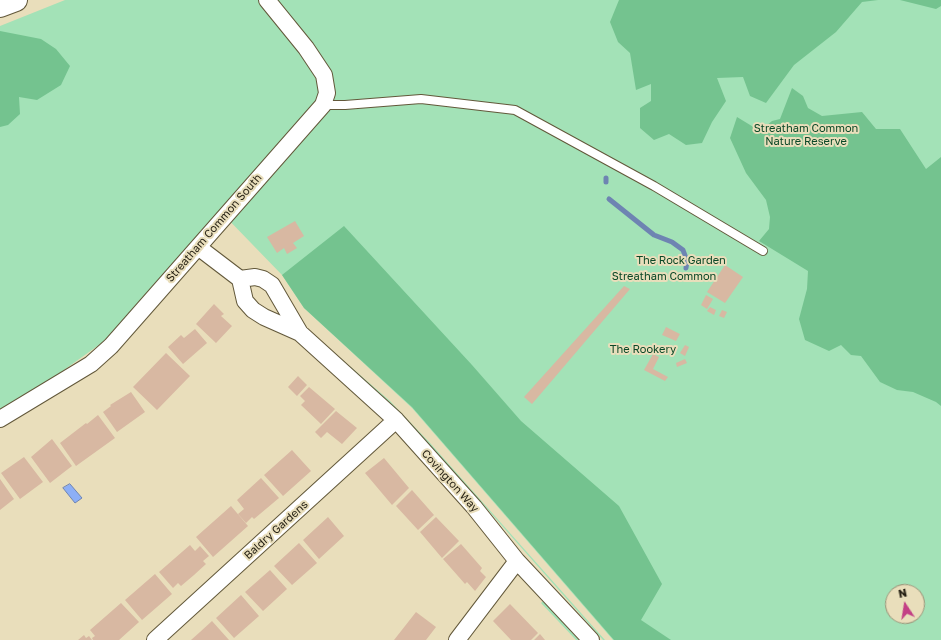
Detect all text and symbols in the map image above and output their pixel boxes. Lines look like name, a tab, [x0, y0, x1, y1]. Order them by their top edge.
park label: Streatham Common Nature Reserve	[754, 122, 858, 148]
street label: Streatham Common South	[163, 171, 265, 285]
park label: The Rock Garden	[636, 254, 726, 268]
park label: Streatham Common	[612, 270, 716, 284]
park label: The Rookery	[610, 343, 676, 357]
street label: Covington Way	[419, 447, 481, 515]
street label: Baldry Gardens	[241, 498, 311, 562]
north arrow	[885, 584, 925, 624]
text: N	[897, 586, 908, 600]

